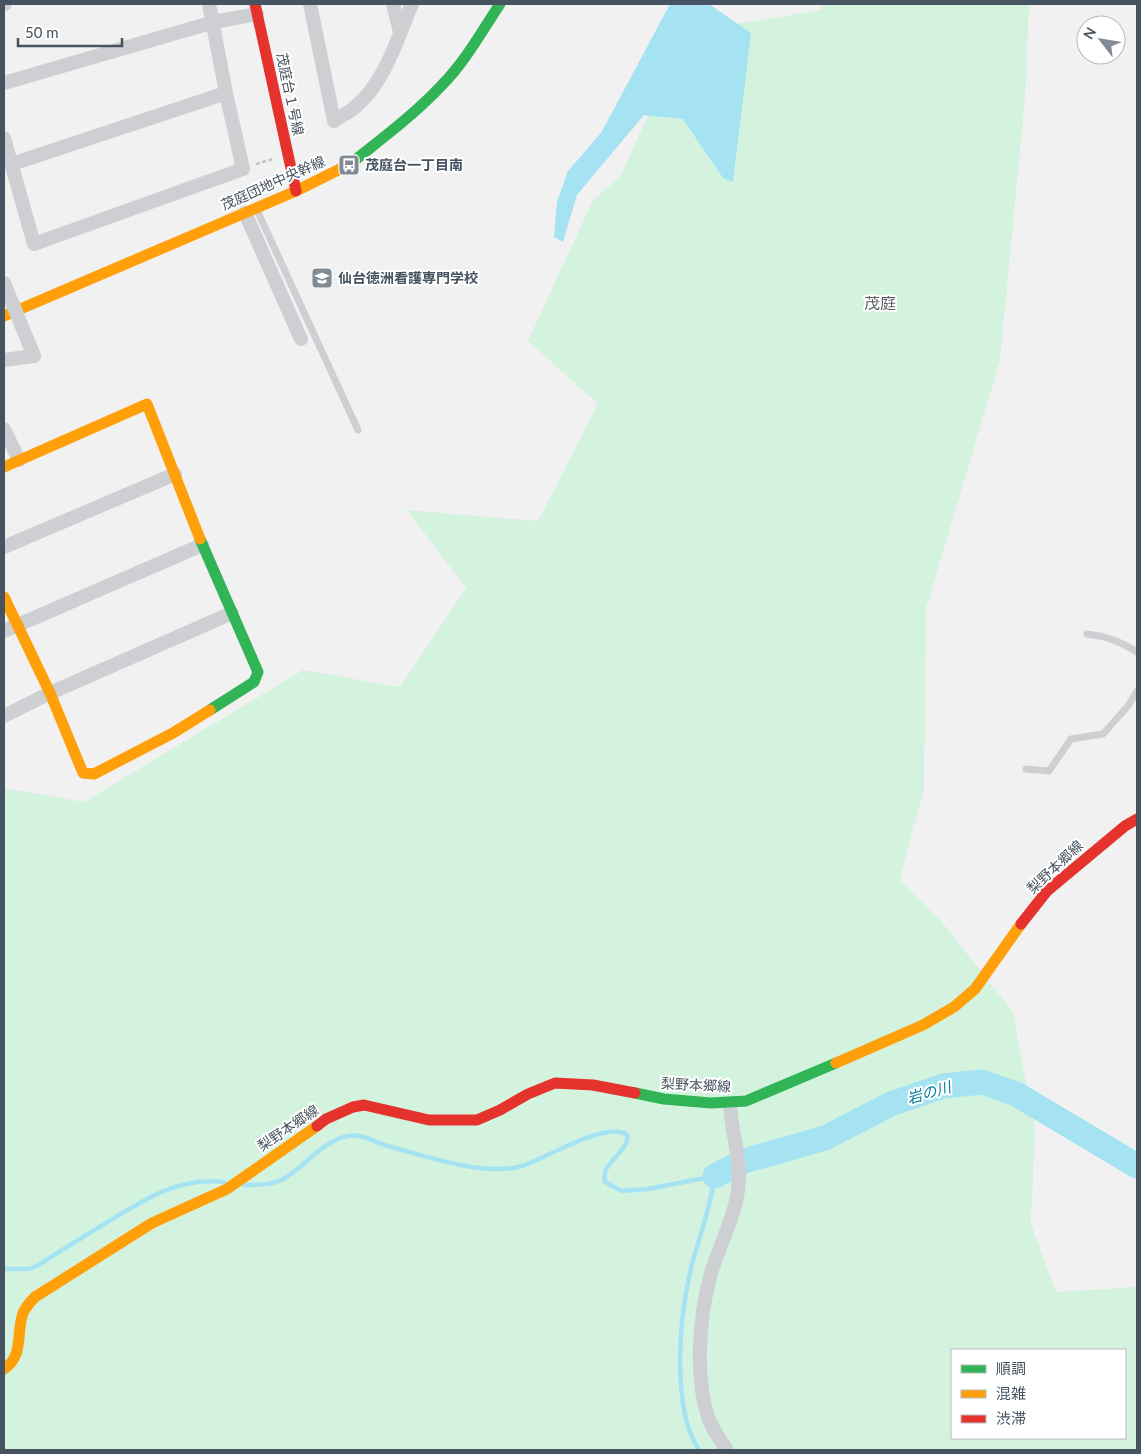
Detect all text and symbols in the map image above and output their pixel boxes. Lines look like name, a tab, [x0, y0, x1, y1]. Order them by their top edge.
scale bar	[18, 15, 121, 47]
north arrow	[1076, 15, 1126, 65]
text: 50 m	[25, 23, 59, 41]
text: N	[1079, 24, 1099, 42]
street label: 茂庭台１号線	[273, 51, 308, 137]
street label: 茂庭団地中央幹線	[218, 152, 327, 213]
bus stop icon: 茂庭台一丁目南	[337, 153, 361, 177]
place label: 茂庭台一丁目南	[365, 156, 463, 173]
school or university icon: 仙台徳洲看護専門学校	[310, 266, 334, 290]
place label: 仙台徳洲看護専門学校	[338, 269, 478, 286]
district label: 茂庭	[864, 293, 896, 312]
street label: 梨野本郷線	[1023, 837, 1086, 897]
street label: 梨野本郷線	[661, 1074, 731, 1095]
water label: 岩の川	[905, 1077, 955, 1107]
street label: 梨野本郷線	[254, 1101, 321, 1154]
legend	[951, 1349, 1126, 1439]
text: 順調	[996, 1359, 1026, 1377]
text: 混雑	[996, 1384, 1026, 1402]
text: 渋滞	[996, 1409, 1026, 1427]

